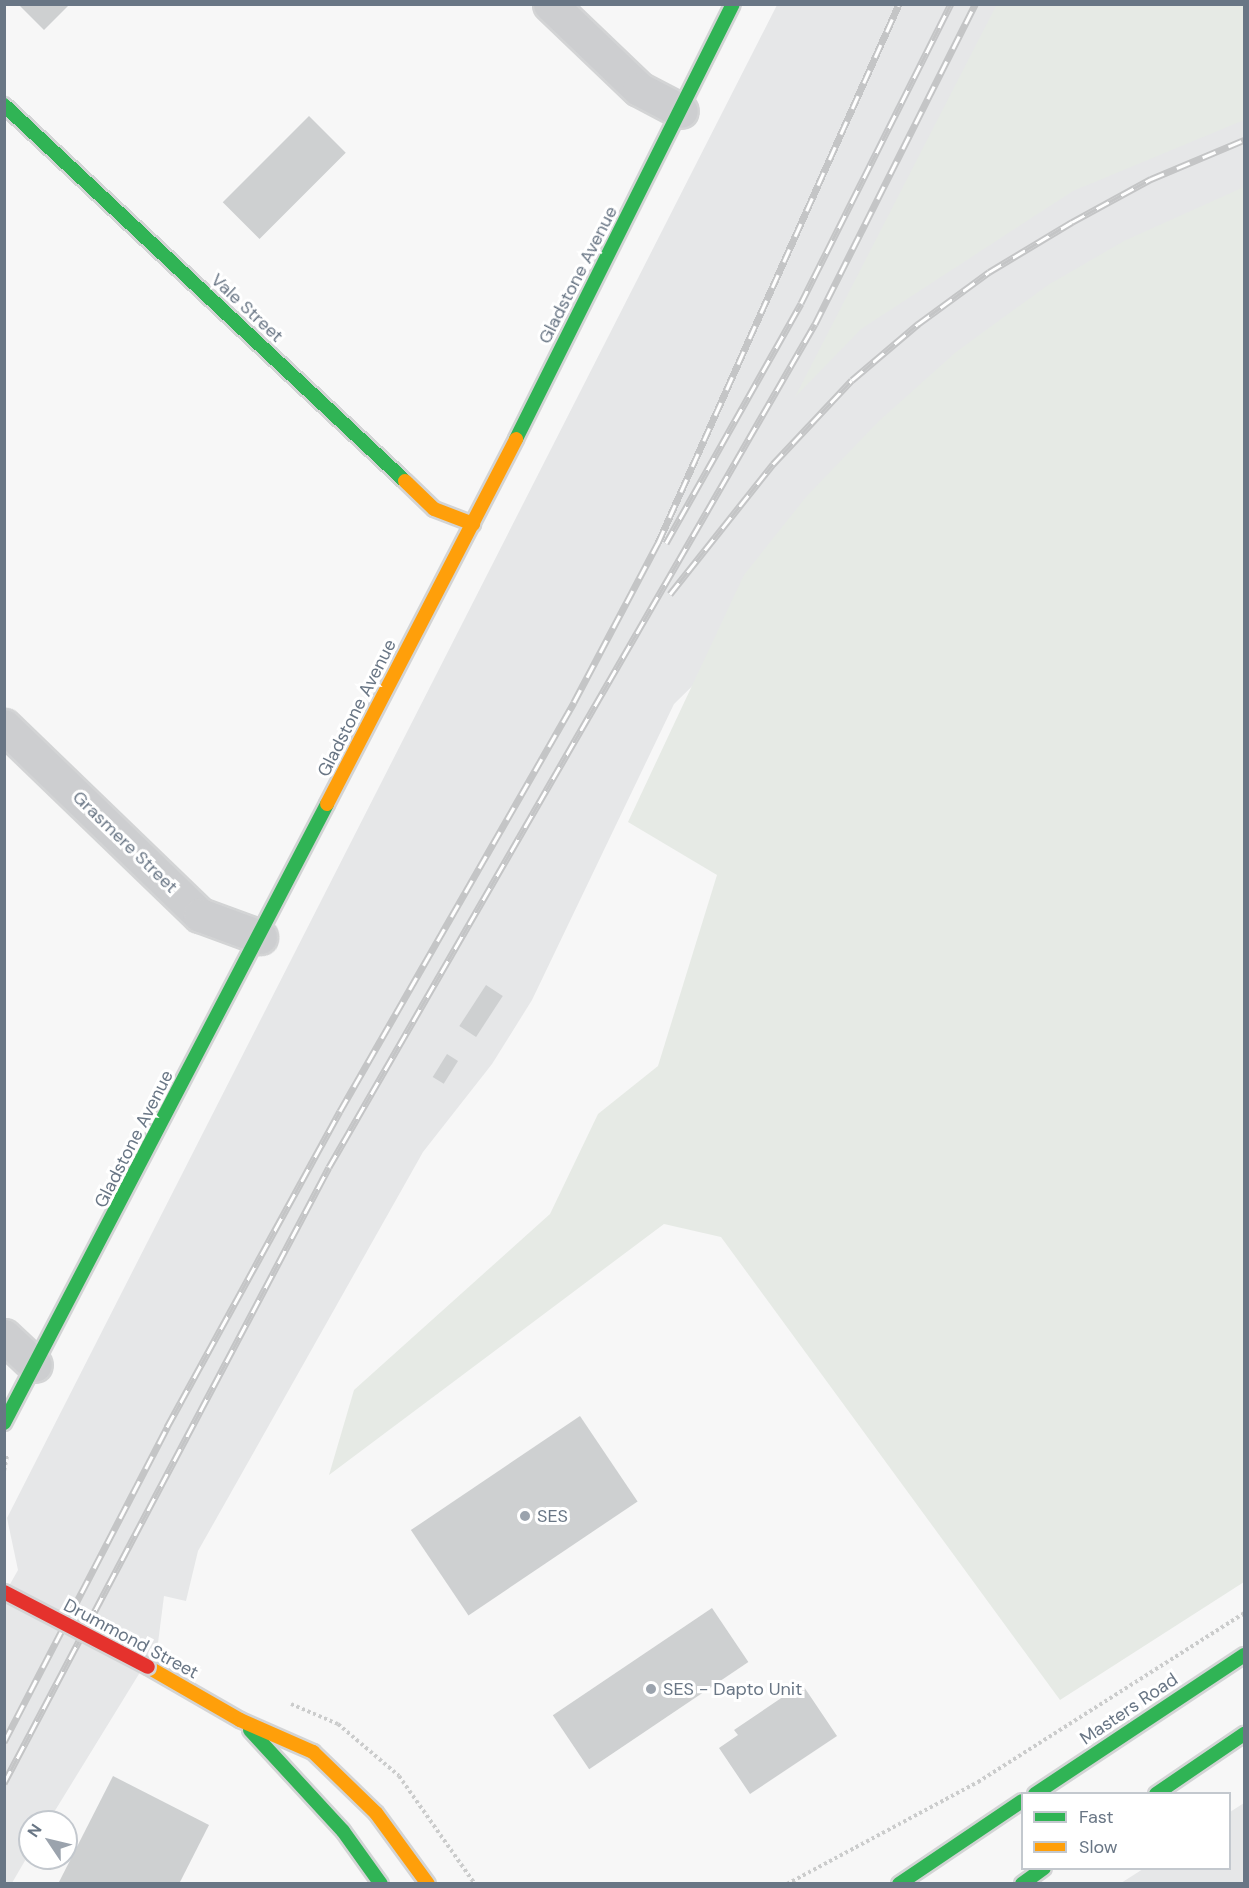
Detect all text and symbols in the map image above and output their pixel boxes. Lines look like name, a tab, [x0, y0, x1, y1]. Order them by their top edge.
street label: Gladstone Avenue	[534, 203, 622, 347]
street label: Vale Street	[206, 269, 288, 347]
street label: Gladstone Avenue	[313, 636, 401, 780]
street label: Grasmere Street	[68, 786, 182, 898]
street label: Gladstone Avenue	[90, 1067, 178, 1211]
place label: SES	[537, 1505, 568, 1527]
marker: SES	[518, 1509, 532, 1523]
street label: Drummond Street	[60, 1594, 202, 1684]
street label: Masters Road	[1076, 1668, 1182, 1750]
place label: SES - Dapto Unit	[663, 1678, 802, 1700]
marker: SES - Dapto Unit	[644, 1682, 658, 1696]
legend	[1021, 1792, 1231, 1870]
text: Fast	[1079, 1805, 1114, 1829]
north arrow	[18, 1810, 78, 1870]
text: N	[23, 1820, 46, 1841]
text: Slow	[1079, 1835, 1118, 1859]

